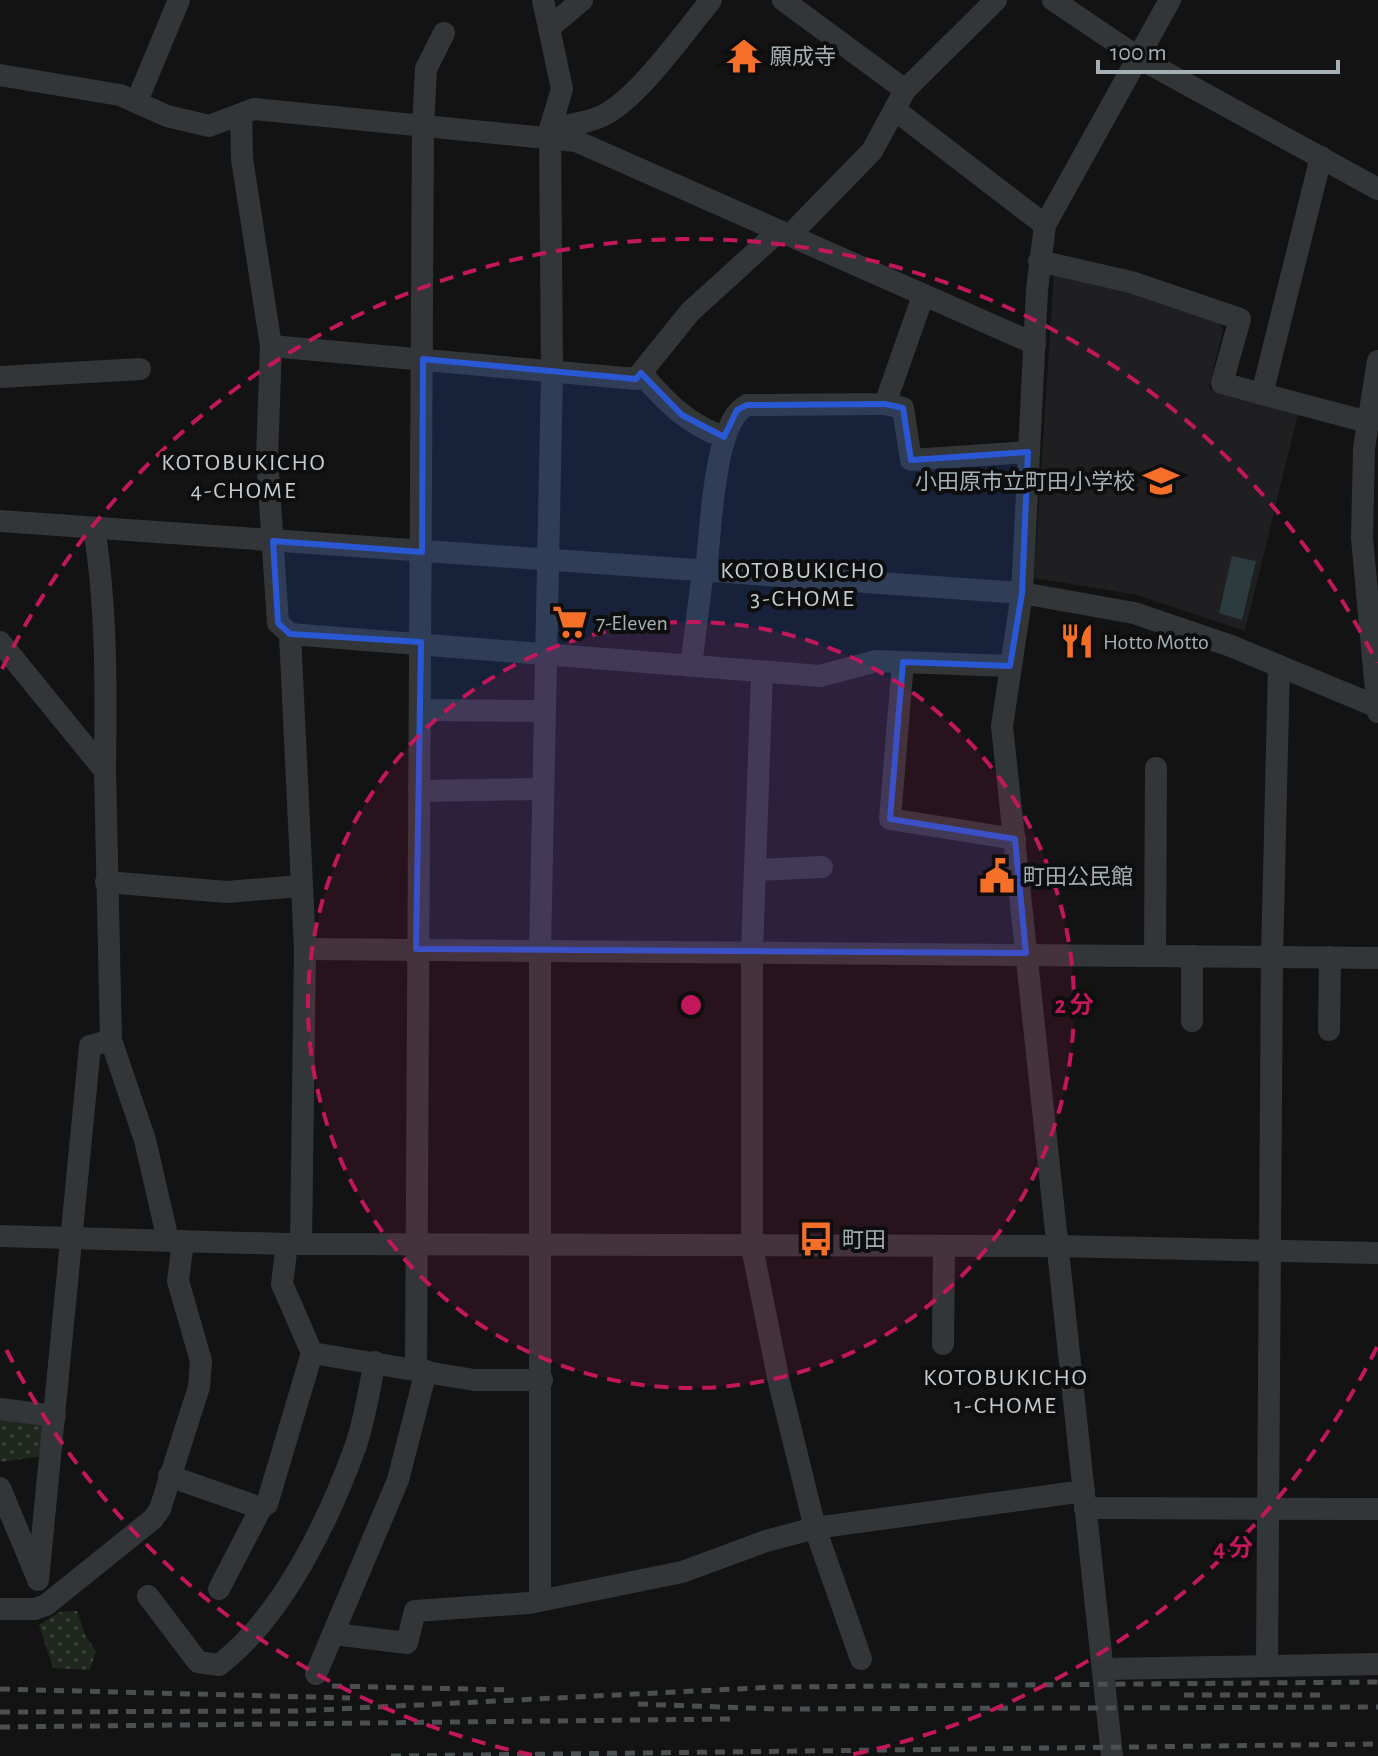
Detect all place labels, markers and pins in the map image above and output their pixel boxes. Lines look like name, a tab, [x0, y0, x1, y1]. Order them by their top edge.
temple icon: 願成寺	[725, 37, 763, 75]
place label: 願成寺	[770, 45, 836, 68]
school or university icon: 小田原市立町田小学校	[1142, 462, 1180, 500]
place label: 小田原市立町田小学校	[915, 470, 1135, 493]
supermarket icon: 7-Eleven	[551, 603, 589, 641]
place label: 7-Eleven	[596, 612, 668, 634]
restaurant icon: Hotto Motto	[1058, 622, 1096, 660]
place label: Hotto Motto	[1103, 631, 1209, 653]
public building icon: 町田公民館	[978, 857, 1016, 895]
place label: 町田公民館	[1023, 865, 1133, 888]
centre of rings	[677, 991, 705, 1019]
bus stop icon: 町田	[797, 1220, 835, 1258]
place label: 町田	[842, 1229, 886, 1251]

